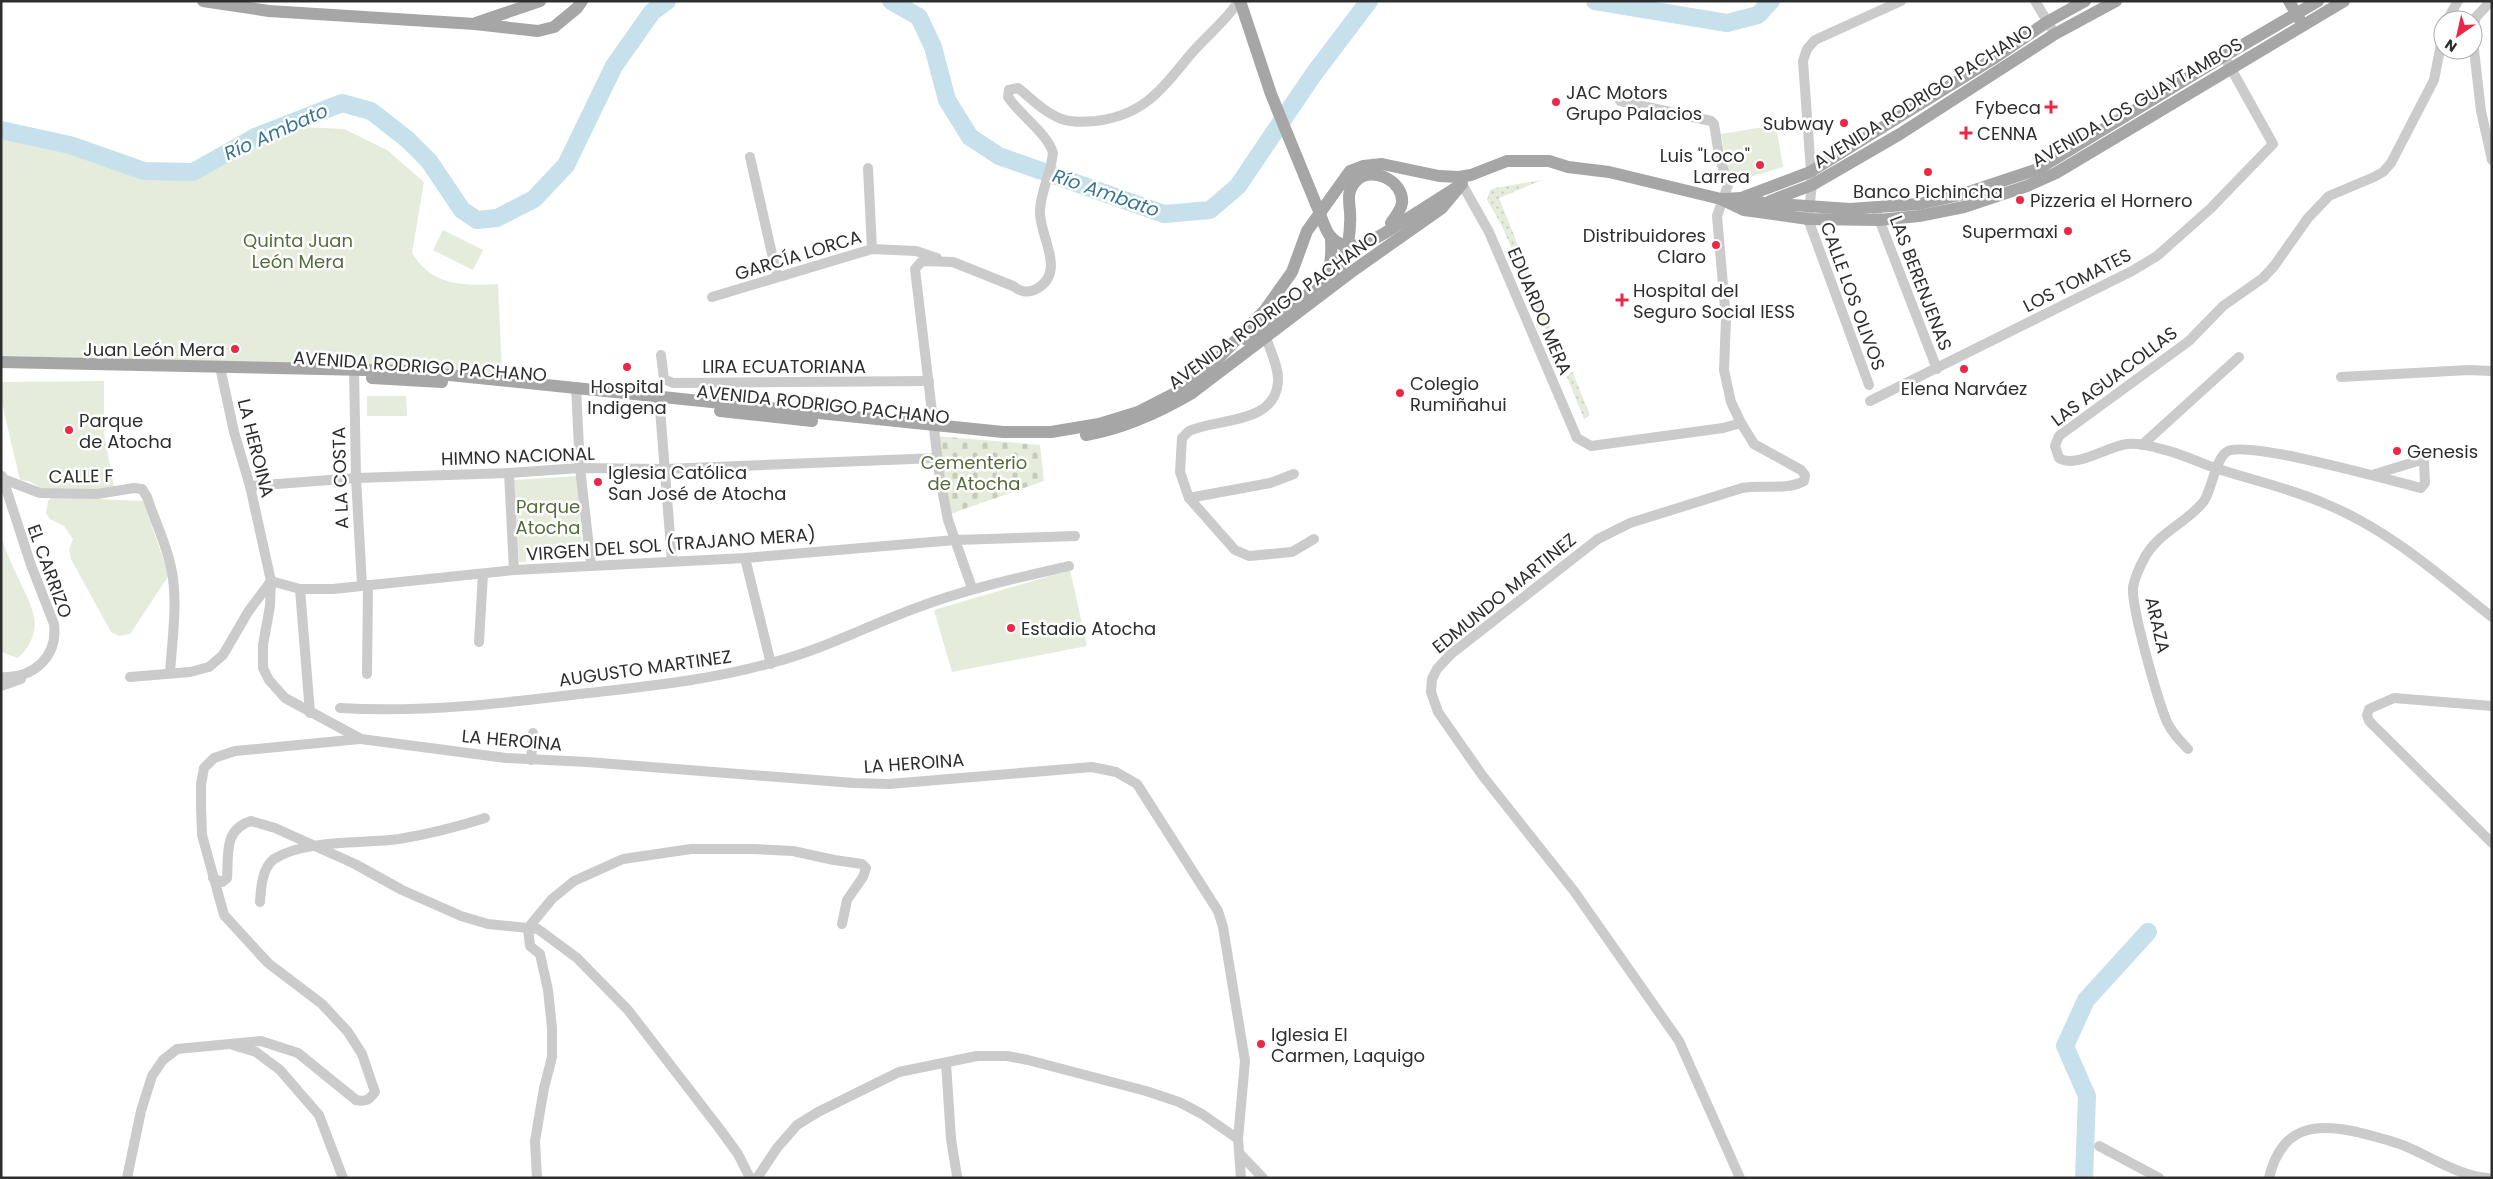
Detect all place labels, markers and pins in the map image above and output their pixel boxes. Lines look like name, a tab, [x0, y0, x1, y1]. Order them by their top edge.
place label: JAC Motors Grupo Palacios	[1566, 80, 1702, 126]
place label: Fybeca	[1975, 95, 2041, 120]
marker: JAC Motors Grupo Palacios	[1550, 96, 1562, 108]
marker: Fybeca	[2045, 101, 2057, 113]
place label: Subway	[1763, 111, 1834, 136]
marker: Subway	[1838, 117, 1850, 129]
place label: CENNA	[1977, 121, 2038, 146]
marker: CENNA	[1959, 126, 1973, 140]
place label: Luis "Loco" Larrea	[1660, 143, 1750, 189]
marker: Luis "Loco" Larrea	[1754, 159, 1766, 171]
marker: Banco Pichincha	[1922, 166, 1934, 178]
place label: Banco Pichincha	[1853, 179, 2003, 204]
place label: Pizzeria el Hornero	[2030, 188, 2193, 213]
marker: Pizzeria el Hornero	[2014, 194, 2026, 206]
place label: Supermaxi	[1962, 219, 2058, 244]
place label: Distribuidores Claro	[1583, 223, 1706, 269]
marker: Supermaxi	[2062, 225, 2074, 237]
marker: Distribuidores Claro	[1710, 239, 1722, 251]
place label: Hospital del Seguro Social IESS	[1633, 278, 1795, 324]
marker: Hospital del Seguro Social IESS	[1615, 293, 1629, 307]
place label: Juan León Mera	[83, 337, 225, 362]
marker: Juan León Mera	[229, 343, 241, 355]
marker: Hospital Indigena	[621, 361, 633, 373]
marker: Elena Narváez	[1958, 363, 1970, 375]
place label: Colegio Rumiñahui	[1410, 371, 1507, 417]
place label: Hospital Indigena	[587, 374, 667, 420]
place label: Elena Narváez	[1901, 376, 2027, 401]
marker: Colegio Rumiñahui	[1394, 387, 1406, 399]
place label: Parque de Atocha	[79, 408, 172, 454]
marker: Parque de Atocha	[63, 424, 75, 436]
place label: Genesis	[2407, 439, 2478, 464]
marker: Genesis	[2391, 445, 2403, 457]
place label: Iglesia Católica San José de Atocha	[608, 460, 786, 506]
marker: Iglesia Católica San José de Atocha	[592, 476, 604, 488]
place label: Estadio Atocha	[1021, 616, 1156, 641]
marker: Estadio Atocha	[1005, 622, 1017, 634]
place label: Iglesia El Carmen, Laquigo	[1271, 1022, 1425, 1068]
marker: Iglesia El Carmen, Laquigo	[1255, 1038, 1267, 1050]

